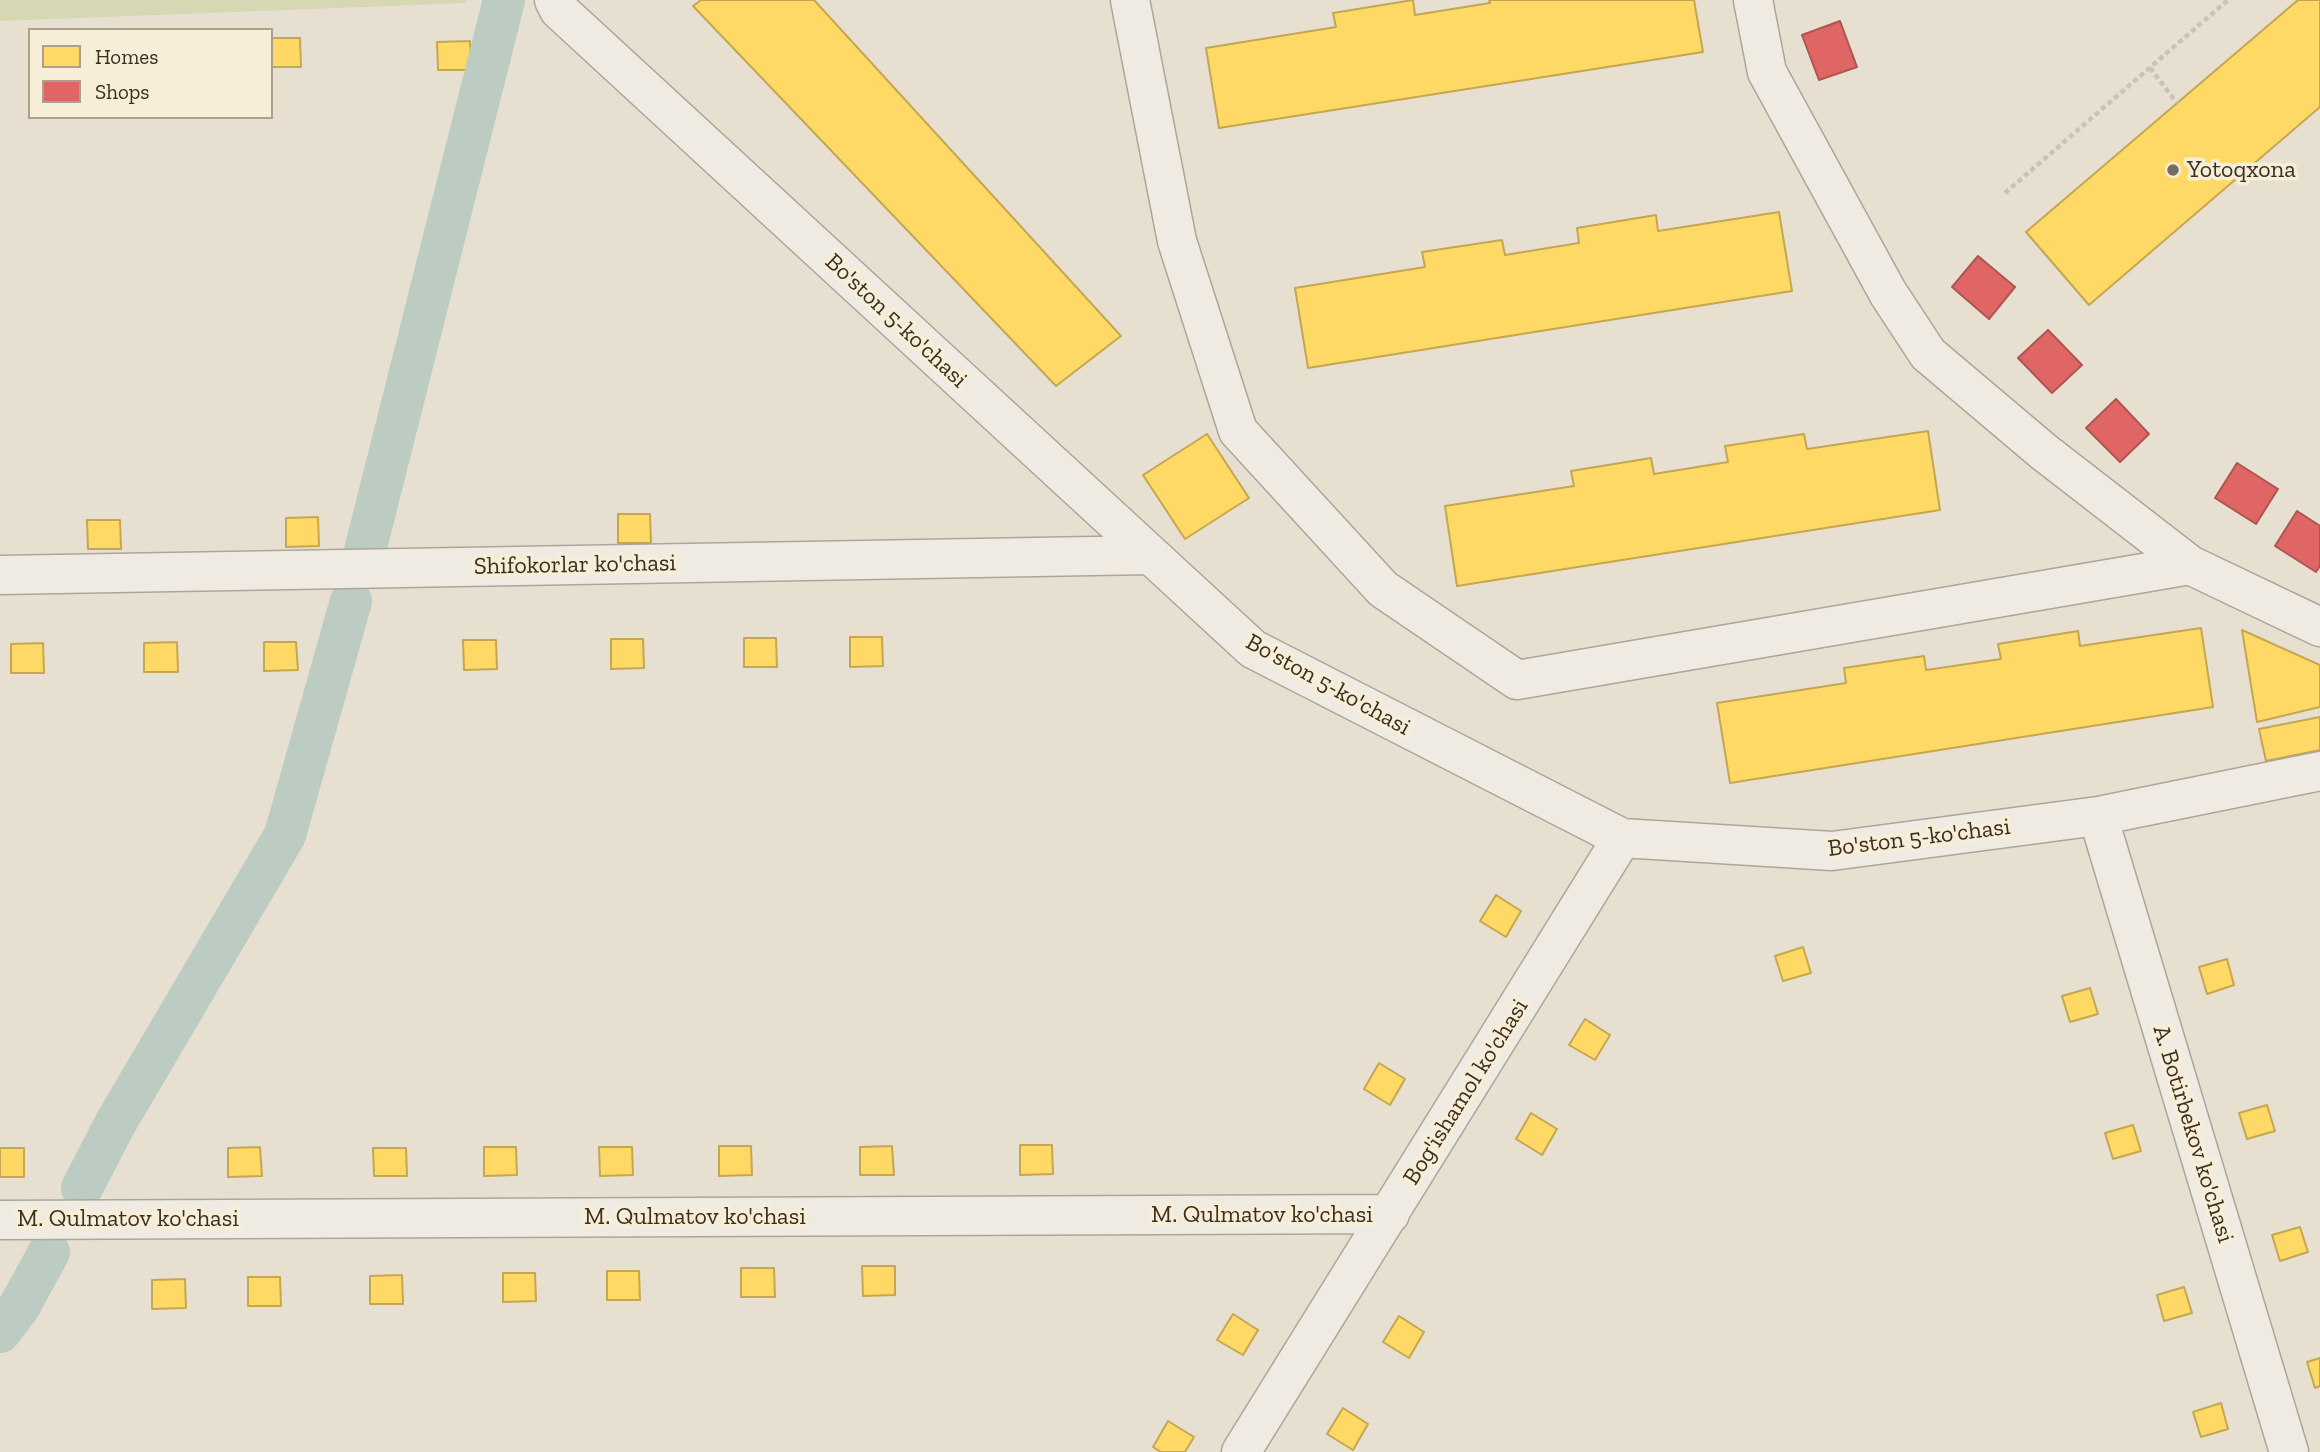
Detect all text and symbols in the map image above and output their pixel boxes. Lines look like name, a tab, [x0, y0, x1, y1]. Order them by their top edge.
legend	[28, 28, 273, 119]
text: Homes	[95, 44, 158, 69]
text: Shops	[95, 79, 149, 104]
place label: Yotoqxona	[2187, 156, 2296, 184]
marker: Yotoqxona	[2165, 162, 2181, 178]
street label: Bo'ston 5-ko'chasi	[819, 248, 973, 394]
street label: Shifokorlar ko'chasi	[474, 549, 676, 581]
street label: Bo'ston 5-ko'chasi	[1241, 628, 1415, 742]
street label: Bo'ston 5-ko'chasi	[1826, 813, 2012, 863]
street label: Bog'ishamol ko'chasi	[1397, 994, 1535, 1190]
street label: A. Botirbekov ko'chasi	[2146, 1022, 2240, 1246]
street label: M. Qulmatov ko'chasi	[1151, 1201, 1373, 1229]
street label: M. Qulmatov ko'chasi	[584, 1203, 806, 1231]
street label: M. Qulmatov ko'chasi	[17, 1205, 239, 1233]

